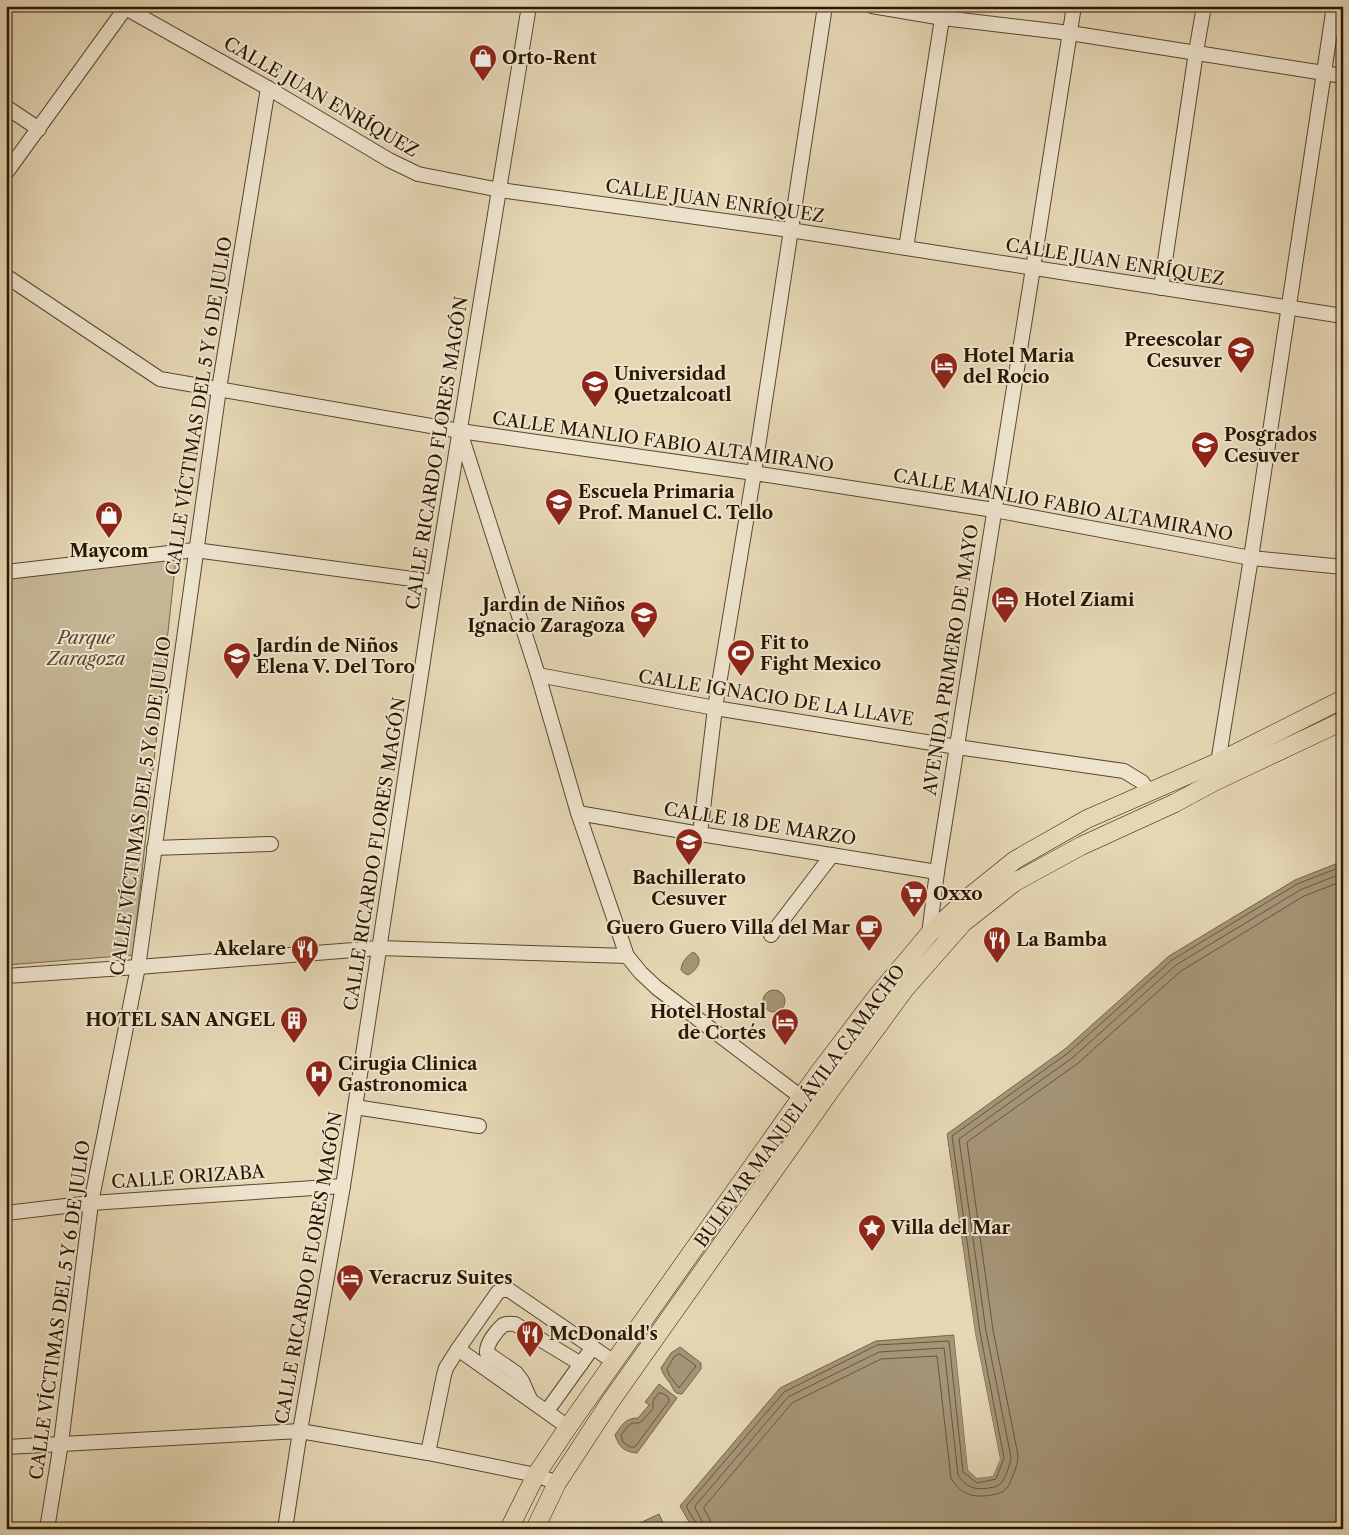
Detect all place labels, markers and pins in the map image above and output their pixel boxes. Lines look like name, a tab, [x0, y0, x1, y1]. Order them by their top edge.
shop icon: Orto-Rent	[468, 43, 498, 82]
place label: Orto-Rent	[502, 47, 598, 69]
place label: Preescolar Cesuver	[1124, 329, 1222, 372]
school or university icon: Preescolar Cesuver	[1226, 335, 1256, 374]
place label: Hotel Maria del Rocio	[963, 345, 1075, 388]
hotel icon: Hotel Maria del Rocio	[929, 351, 959, 390]
place label: Universidad Quetzalcoatl	[614, 363, 732, 406]
school or university icon: Universidad Quetzalcoatl	[580, 369, 610, 408]
place label: Posgrados Cesuver	[1224, 424, 1317, 467]
school or university icon: Posgrados Cesuver	[1190, 430, 1220, 469]
place label: Escuela Primaria Prof. Manuel C. Tello	[578, 481, 773, 524]
school or university icon: Escuela Primaria Prof. Manuel C. Tello	[544, 487, 574, 526]
shop icon: Maycom	[94, 500, 124, 539]
place label: Maycom	[70, 540, 149, 562]
hotel icon: Hotel Ziami	[990, 585, 1020, 624]
place label: Hotel Ziami	[1024, 589, 1135, 611]
place label: Jardín de Niños Ignacio Zaragoza	[467, 594, 626, 637]
school or university icon: Jardín de Niños Ignacio Zaragoza	[629, 600, 659, 639]
place label: Fit to Fight Mexico	[760, 632, 881, 675]
place label: Jardín de Niños Elena V. Del Toro	[253, 635, 415, 678]
sports icon: Fit to Fight Mexico	[726, 638, 756, 677]
school or university icon: Jardín de Niños Elena V. Del Toro	[222, 641, 252, 680]
school or university icon: Bachillerato Cesuver	[674, 827, 704, 866]
place label: Bachillerato Cesuver	[632, 867, 746, 910]
supermarket icon: Oxxo	[899, 879, 929, 918]
place label: Oxxo	[933, 883, 983, 905]
cafe icon: Guero Guero Villa del Mar	[854, 913, 884, 952]
place label: Guero Guero Villa del Mar	[606, 917, 850, 939]
restaurant icon: La Bamba	[982, 925, 1012, 964]
place label: La Bamba	[1016, 929, 1108, 951]
restaurant icon: Akelare	[290, 934, 320, 973]
place label: Akelare	[213, 938, 286, 960]
place label: Hotel Hostal de Cortés	[650, 1001, 766, 1044]
building icon: HOTEL SAN ANGEL	[279, 1005, 309, 1044]
hotel icon: Hotel Hostal de Cortés	[770, 1007, 800, 1046]
place label: HOTEL SAN ANGEL	[85, 1009, 276, 1031]
place label: Cirugia Clinica Gastronomica	[338, 1053, 478, 1096]
hospital icon: Cirugia Clinica Gastronomica	[304, 1059, 334, 1098]
place icon: Villa del Mar	[857, 1213, 887, 1252]
place label: Villa del Mar	[890, 1217, 1011, 1239]
hotel icon: Veracruz Suites	[335, 1263, 365, 1302]
place label: Veracruz Suites	[368, 1267, 513, 1289]
restaurant icon: McDonald's	[515, 1319, 545, 1358]
place label: McDonald's	[549, 1323, 658, 1345]

